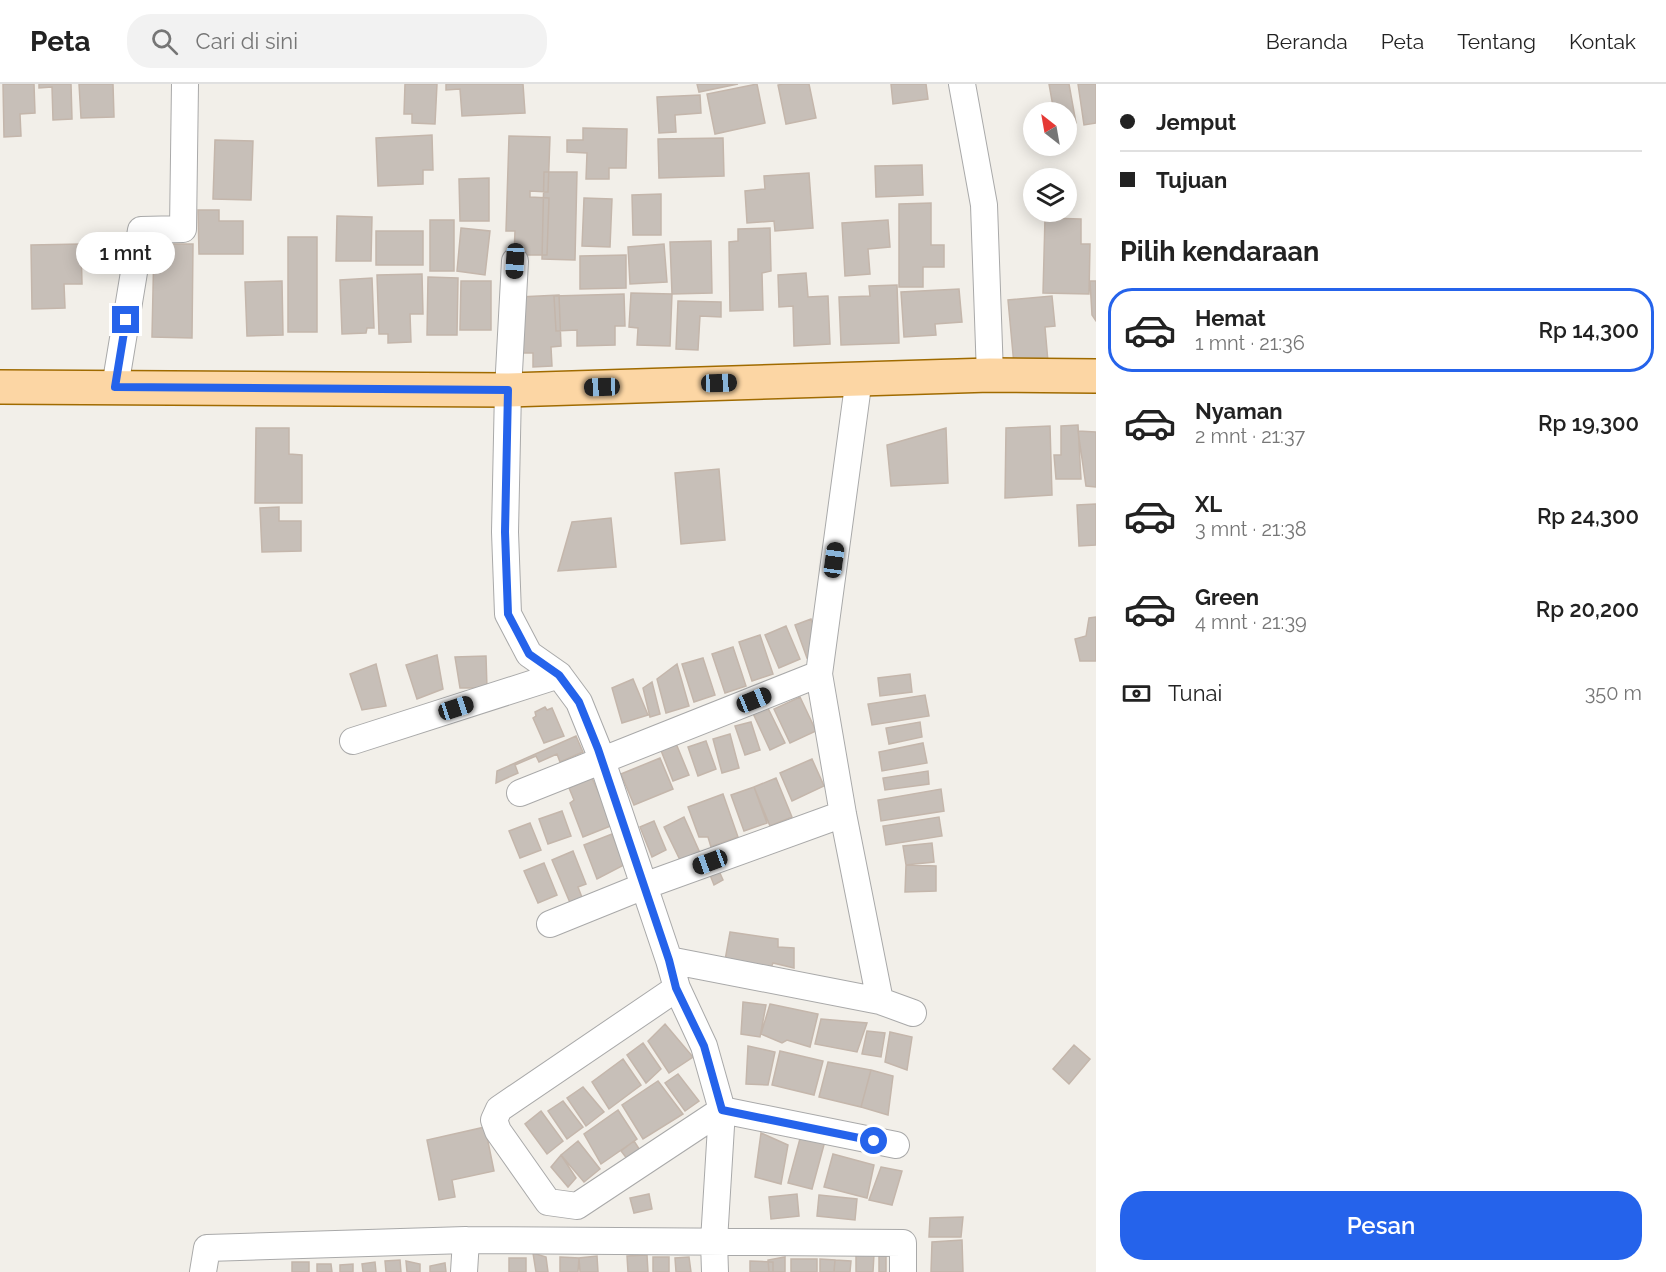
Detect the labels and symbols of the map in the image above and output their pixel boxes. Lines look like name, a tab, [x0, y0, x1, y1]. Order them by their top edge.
north arrow	[1023, 102, 1077, 156]
callout: 1 mnt	[76, 233, 176, 275]
car	[505, 243, 525, 279]
route end	[112, 306, 139, 333]
car	[701, 373, 737, 393]
car	[584, 377, 620, 397]
car	[823, 541, 845, 579]
car	[734, 685, 774, 715]
car	[436, 694, 476, 722]
car	[690, 847, 730, 877]
route start	[860, 1127, 887, 1154]

